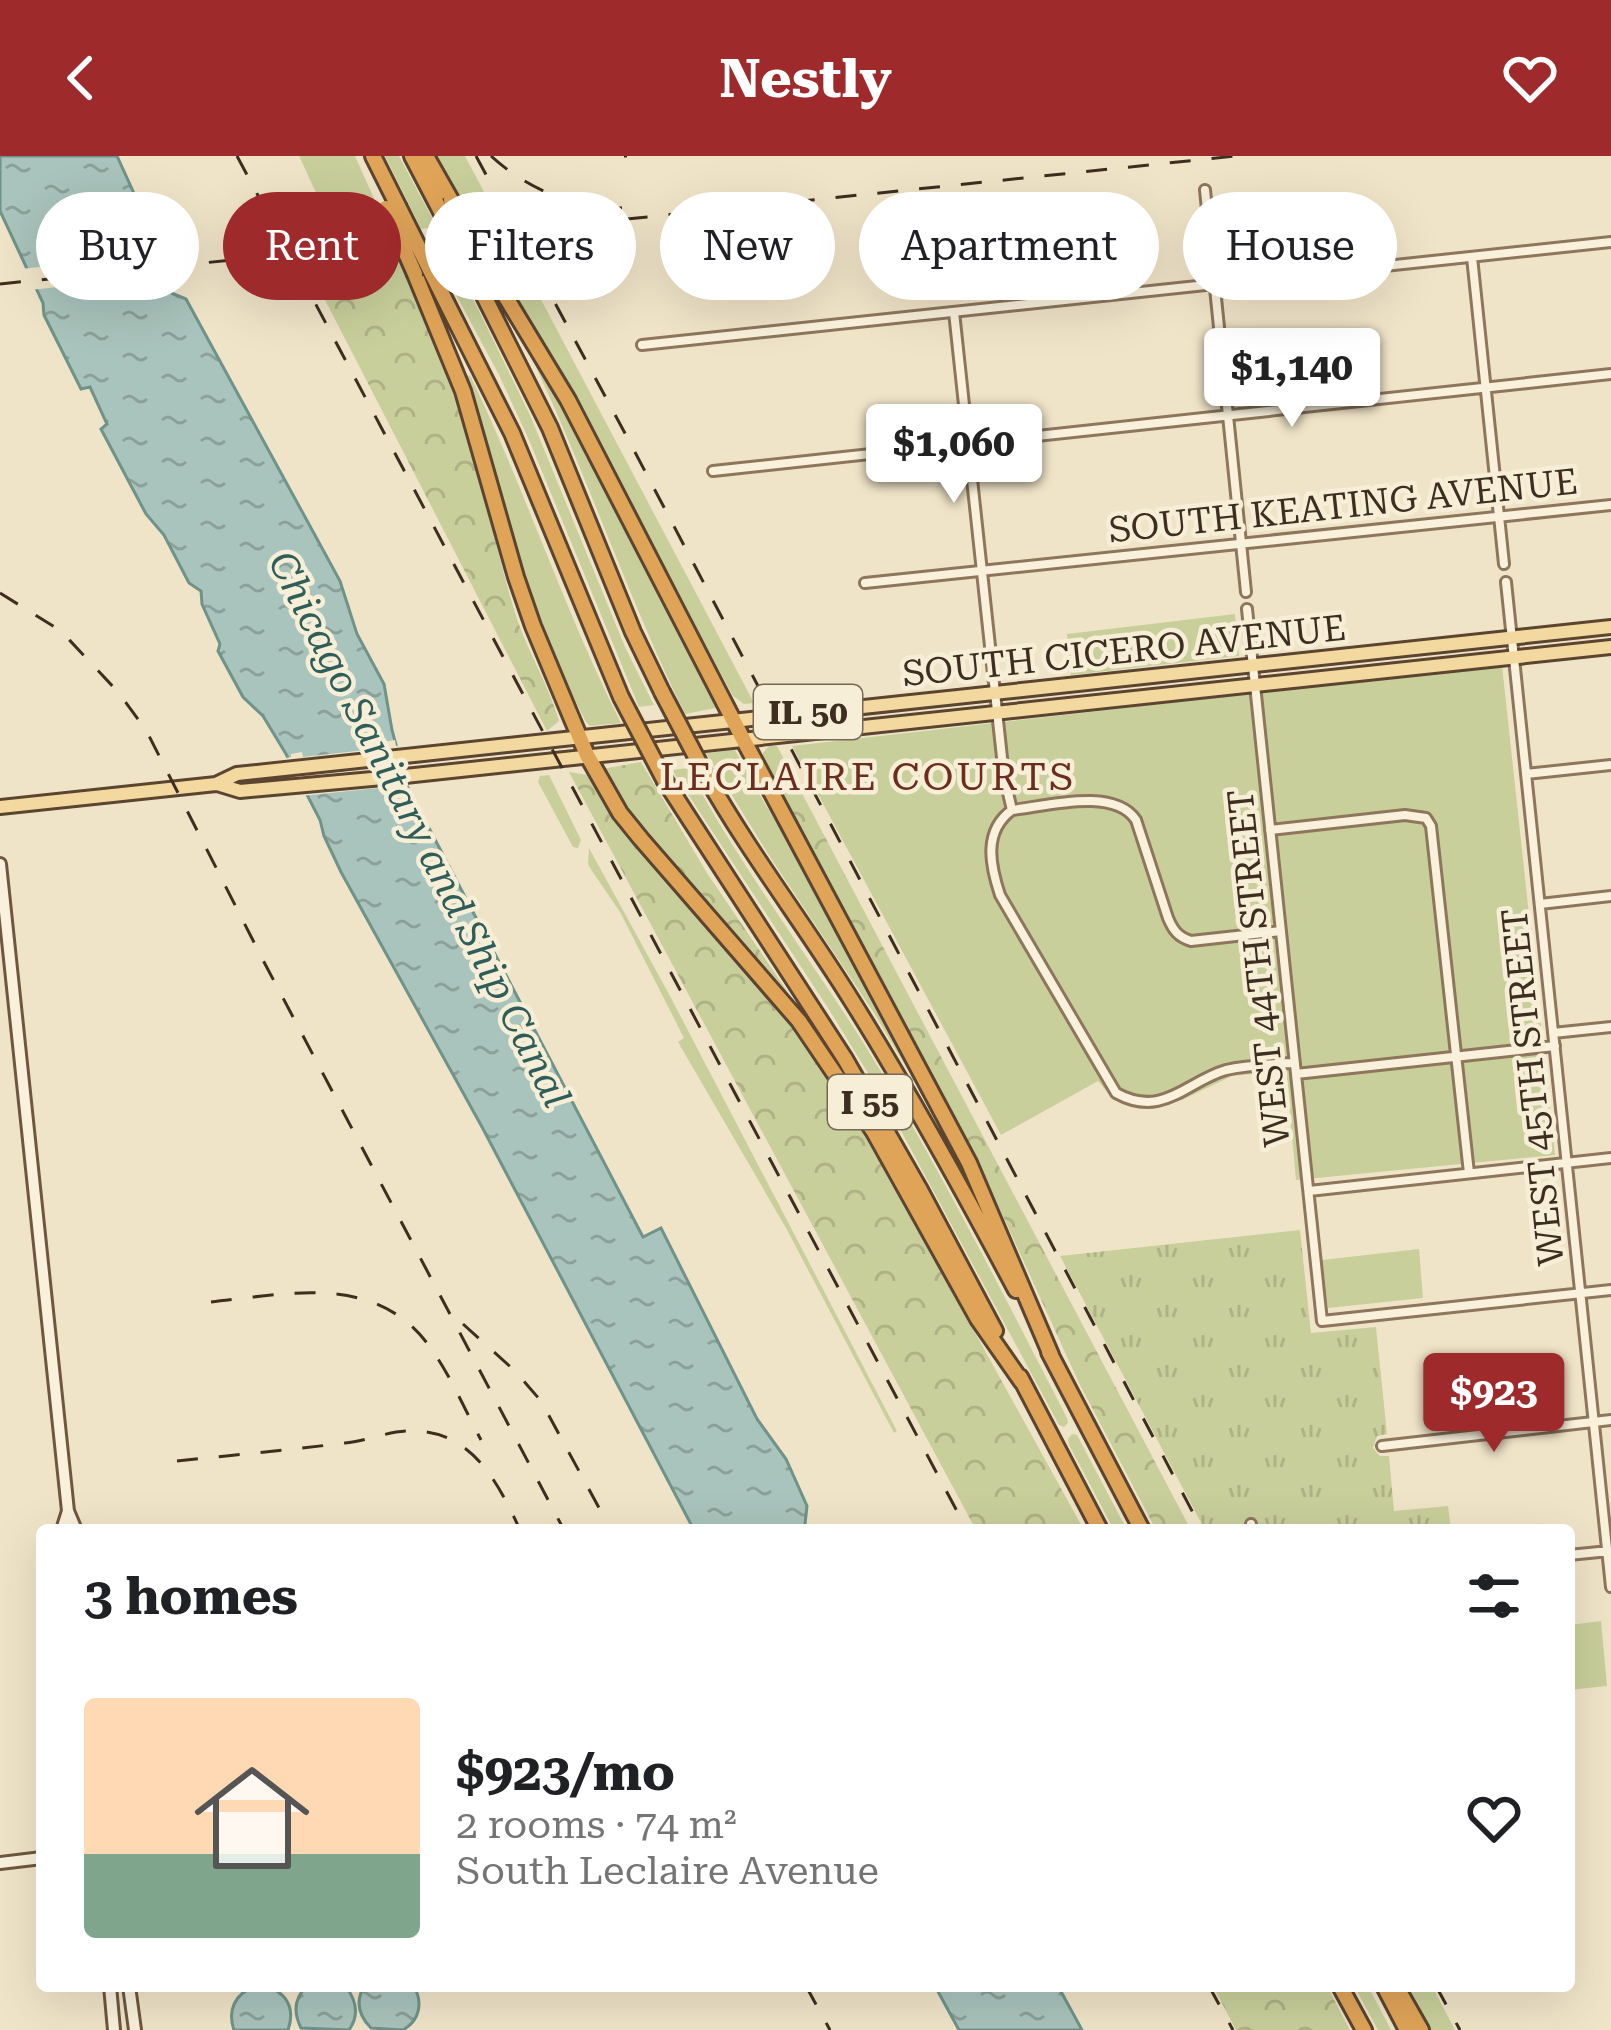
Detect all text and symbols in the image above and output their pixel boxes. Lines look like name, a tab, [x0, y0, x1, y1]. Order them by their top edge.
icon: back	[48, 45, 114, 111]
icon: heart	[1497, 45, 1563, 111]
text: Nestly	[719, 47, 892, 110]
chip: Buy	[36, 192, 199, 300]
chip: Rent	[223, 192, 401, 300]
chip: Filters	[425, 192, 636, 300]
chip: New	[660, 192, 835, 300]
chip: Apartment	[859, 192, 1159, 300]
chip: House	[1183, 192, 1397, 300]
pin: $1,140	[1194, 328, 1390, 430]
text: $1,140	[1231, 344, 1353, 390]
pin: $1,060	[856, 404, 1052, 506]
text: $1,060	[893, 420, 1015, 466]
street label: SOUTH KEATING AVENUE	[1107, 460, 1580, 552]
water label: Chicago Sanitary and Ship Canal	[258, 544, 580, 1115]
street label: SOUTH CICERO AVENUE	[900, 607, 1348, 695]
road number: IL 50	[754, 685, 862, 739]
district label: LECLAIRE COURTS	[660, 754, 1076, 800]
street label: WEST 44TH STREET	[1219, 787, 1299, 1149]
street label: WEST 45TH STREET	[1493, 906, 1573, 1268]
road number: I 55	[828, 1075, 912, 1129]
pin: $923	[1423, 1353, 1565, 1455]
text: $923	[1450, 1369, 1538, 1415]
icon: filters	[1461, 1563, 1527, 1629]
text: 3 homes	[84, 1567, 298, 1626]
text: $923/mo	[456, 1743, 675, 1802]
icon: home	[180, 1746, 324, 1890]
icon: heart	[1461, 1785, 1527, 1851]
text: 2 rooms · 74 m²	[456, 1802, 737, 1848]
text: South Leclaire Avenue	[456, 1848, 879, 1894]

